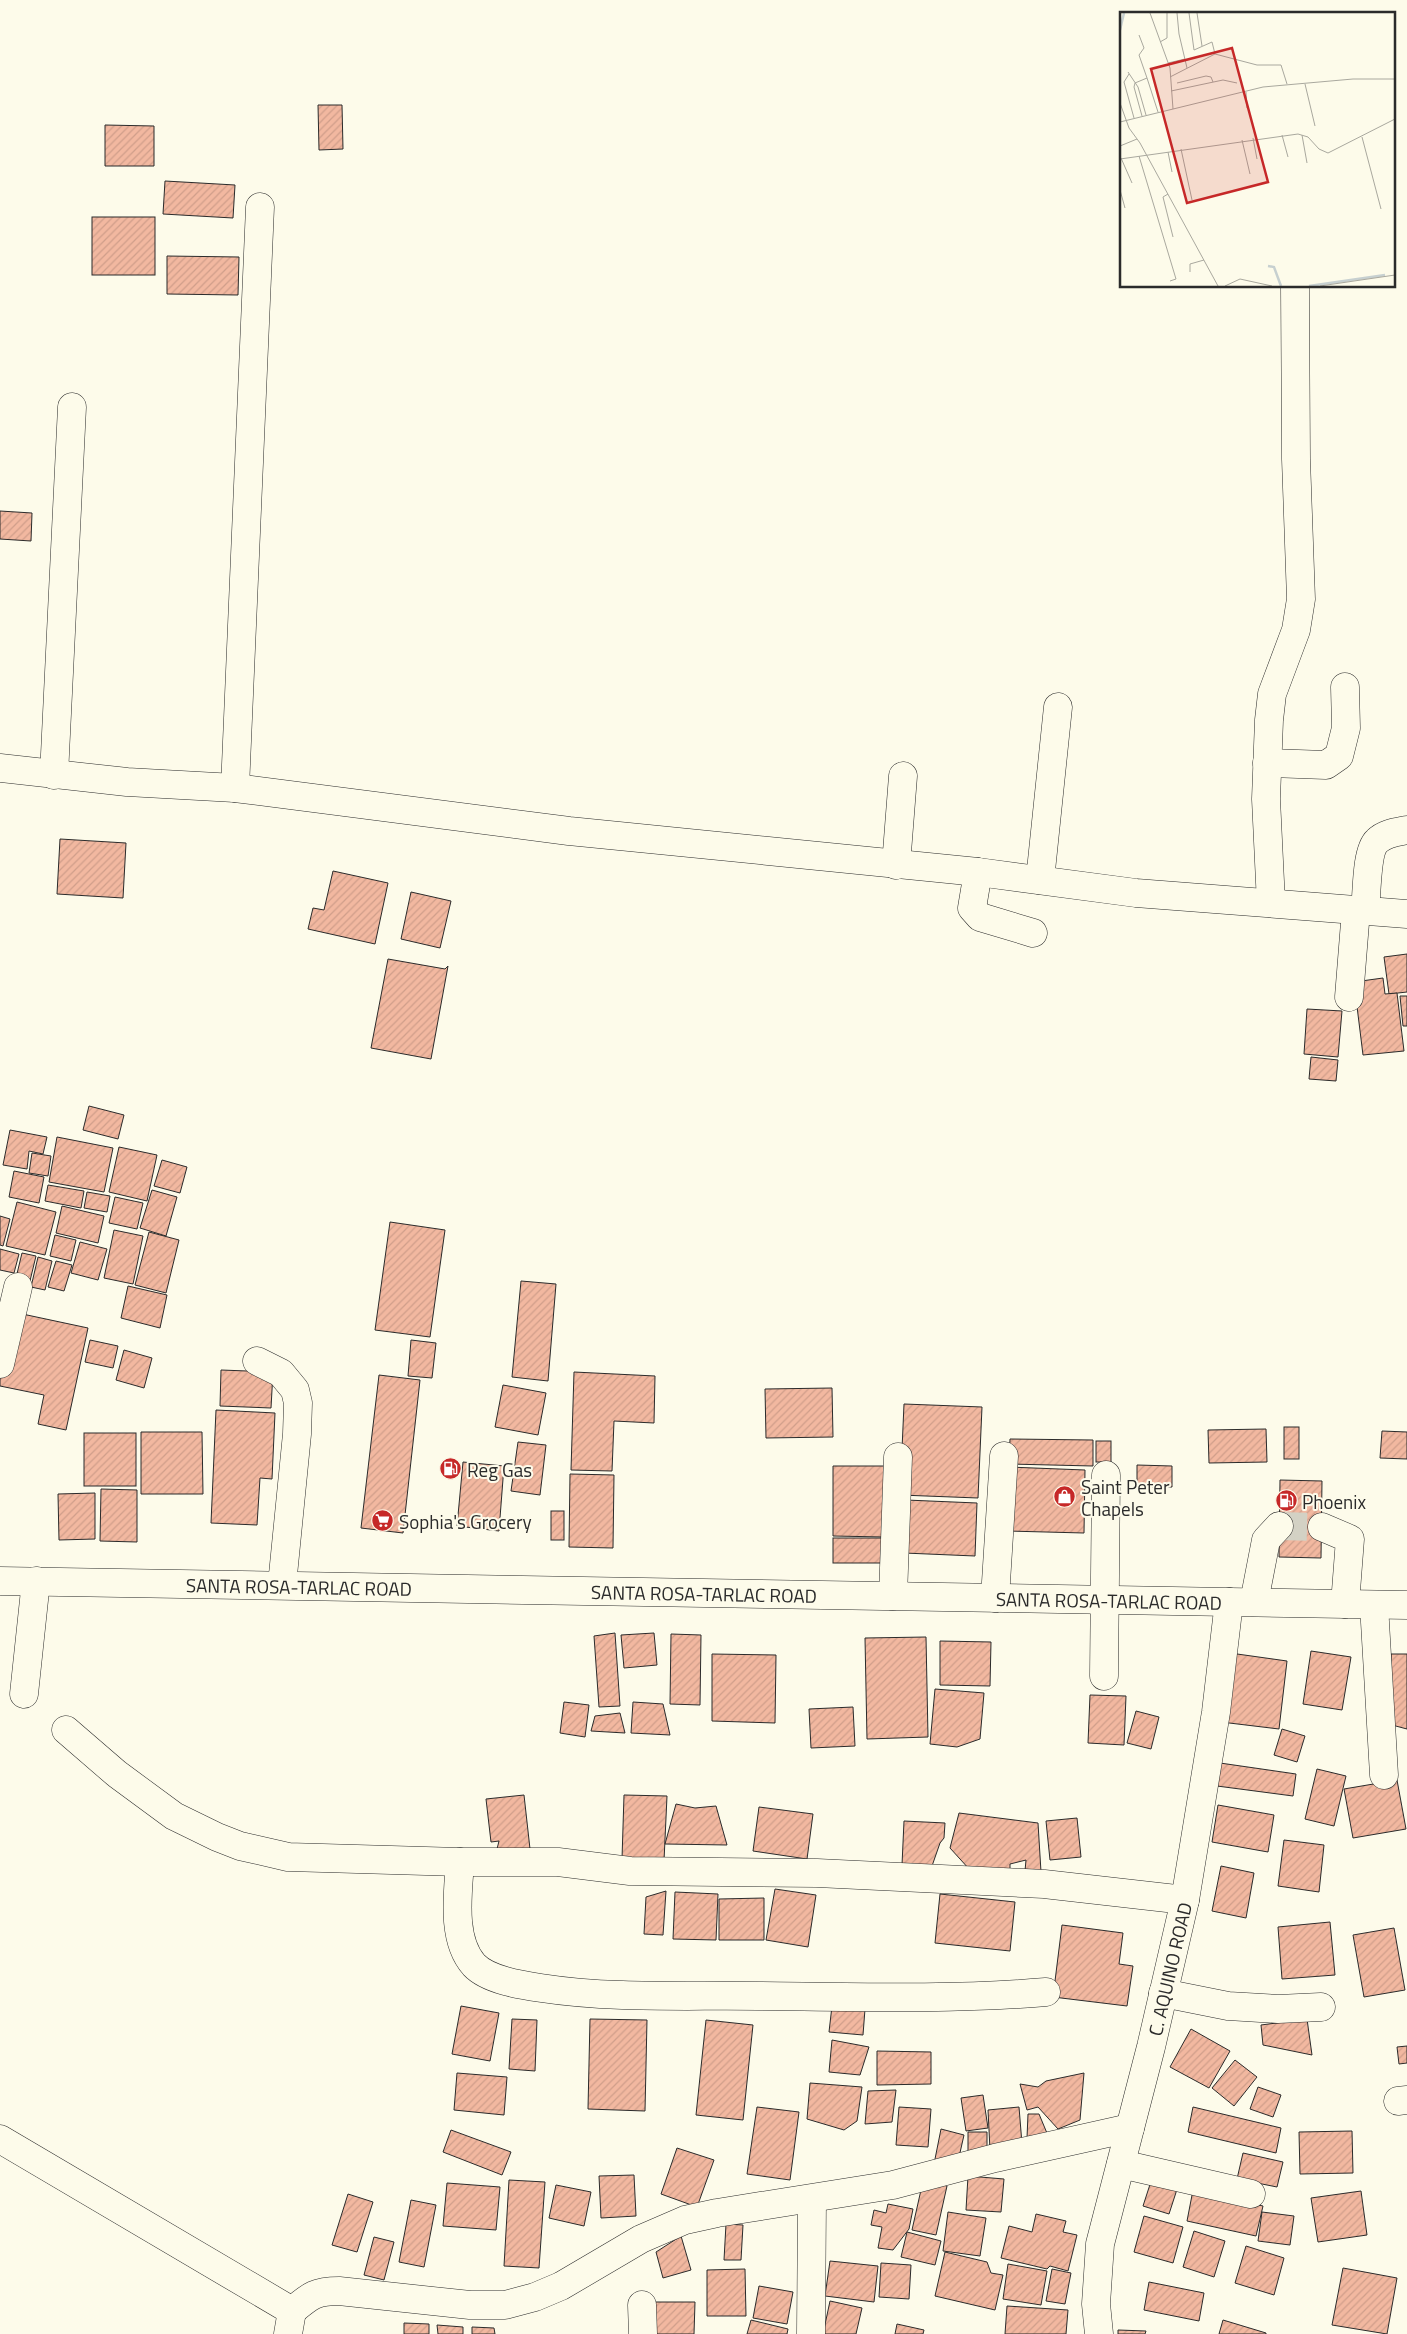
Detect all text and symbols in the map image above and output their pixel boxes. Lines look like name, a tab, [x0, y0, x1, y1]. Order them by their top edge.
inset map	[1120, 12, 1394, 288]
place label: Reg Gas	[467, 1455, 532, 1484]
fuel station icon: Reg Gas	[439, 1457, 463, 1481]
place label: Saint Peter Chapels	[1081, 1472, 1170, 1523]
shop icon: Saint Peter Chapels	[1053, 1485, 1077, 1509]
place label: Phoenix	[1302, 1487, 1366, 1516]
fuel station icon: Phoenix	[1274, 1489, 1298, 1513]
place label: Sophia's Grocery	[399, 1507, 532, 1536]
supermarket icon: Sophia's Grocery	[371, 1509, 395, 1533]
street label: SANTA ROSA-TARLAC ROAD	[186, 1570, 412, 1603]
street label: SANTA ROSA-TARLAC ROAD	[591, 1577, 817, 1609]
street label: SANTA ROSA-TARLAC ROAD	[996, 1583, 1222, 1616]
street label: C. AQUINO ROAD	[1140, 1899, 1199, 2039]

